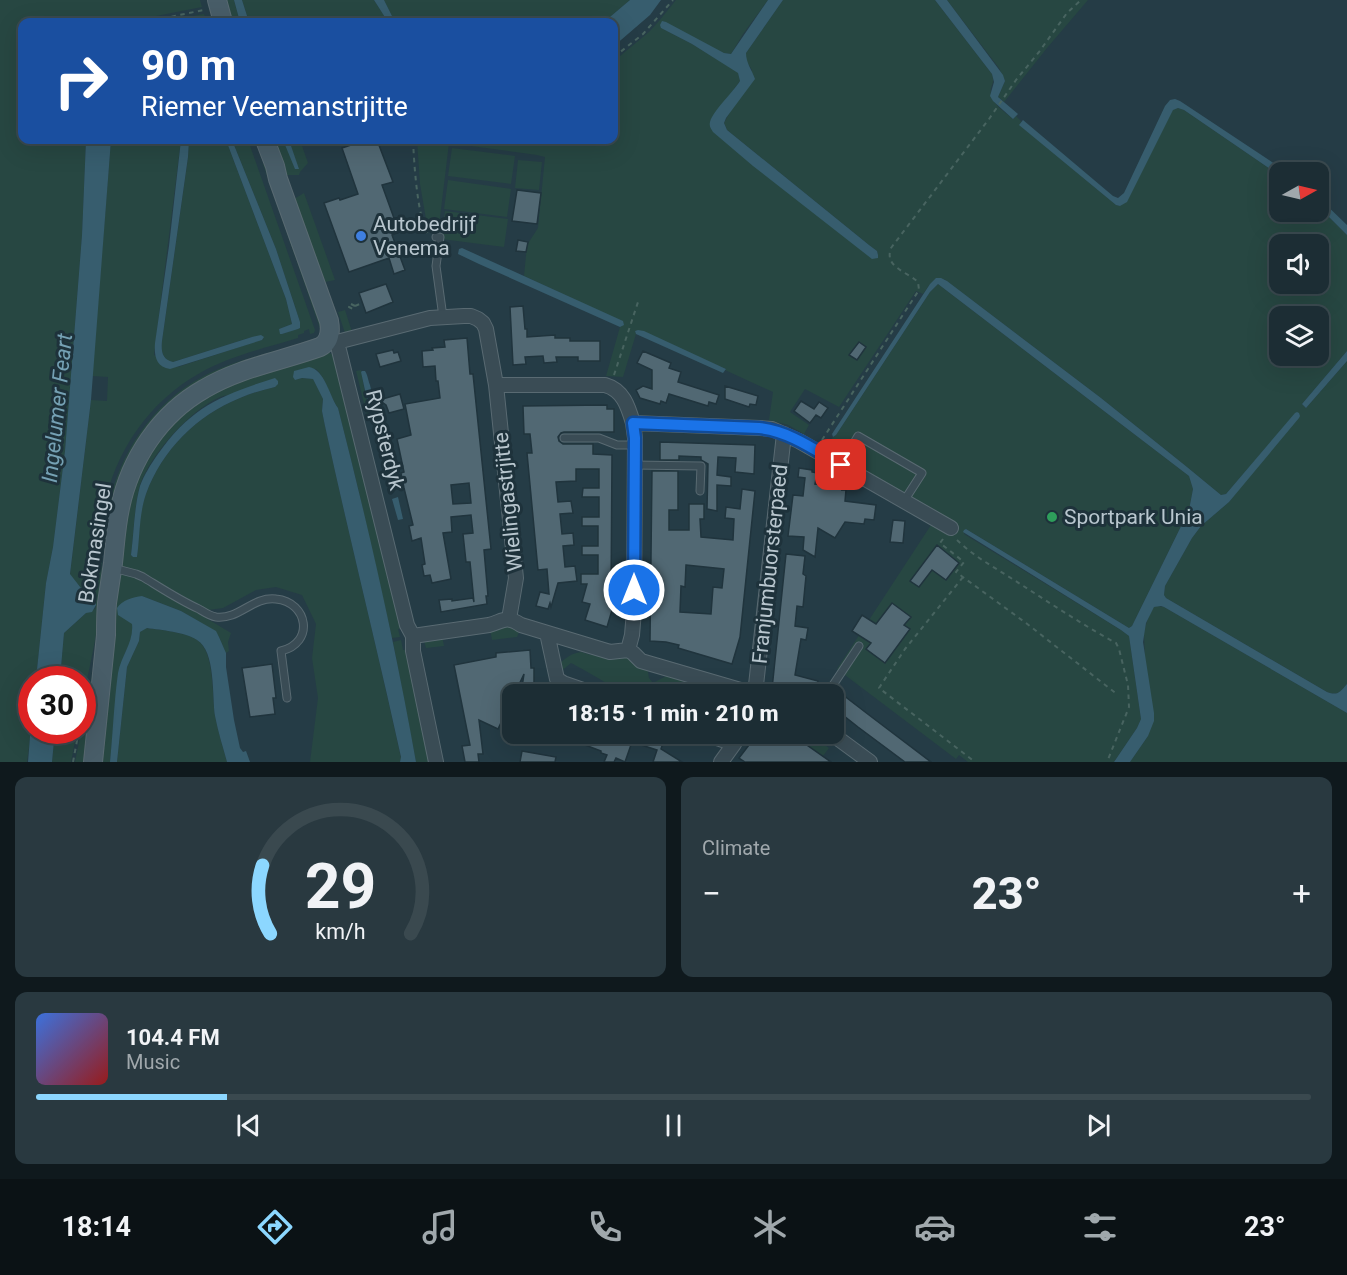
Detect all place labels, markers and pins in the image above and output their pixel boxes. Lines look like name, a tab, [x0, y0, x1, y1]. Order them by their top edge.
place label: Autobedrijf Venema	[373, 212, 477, 260]
marker: Autobedrijf Venema	[354, 229, 368, 243]
pin	[815, 439, 866, 490]
place label: Sportpark Unia	[1064, 505, 1203, 529]
marker: Sportpark Unia	[1045, 510, 1059, 524]

